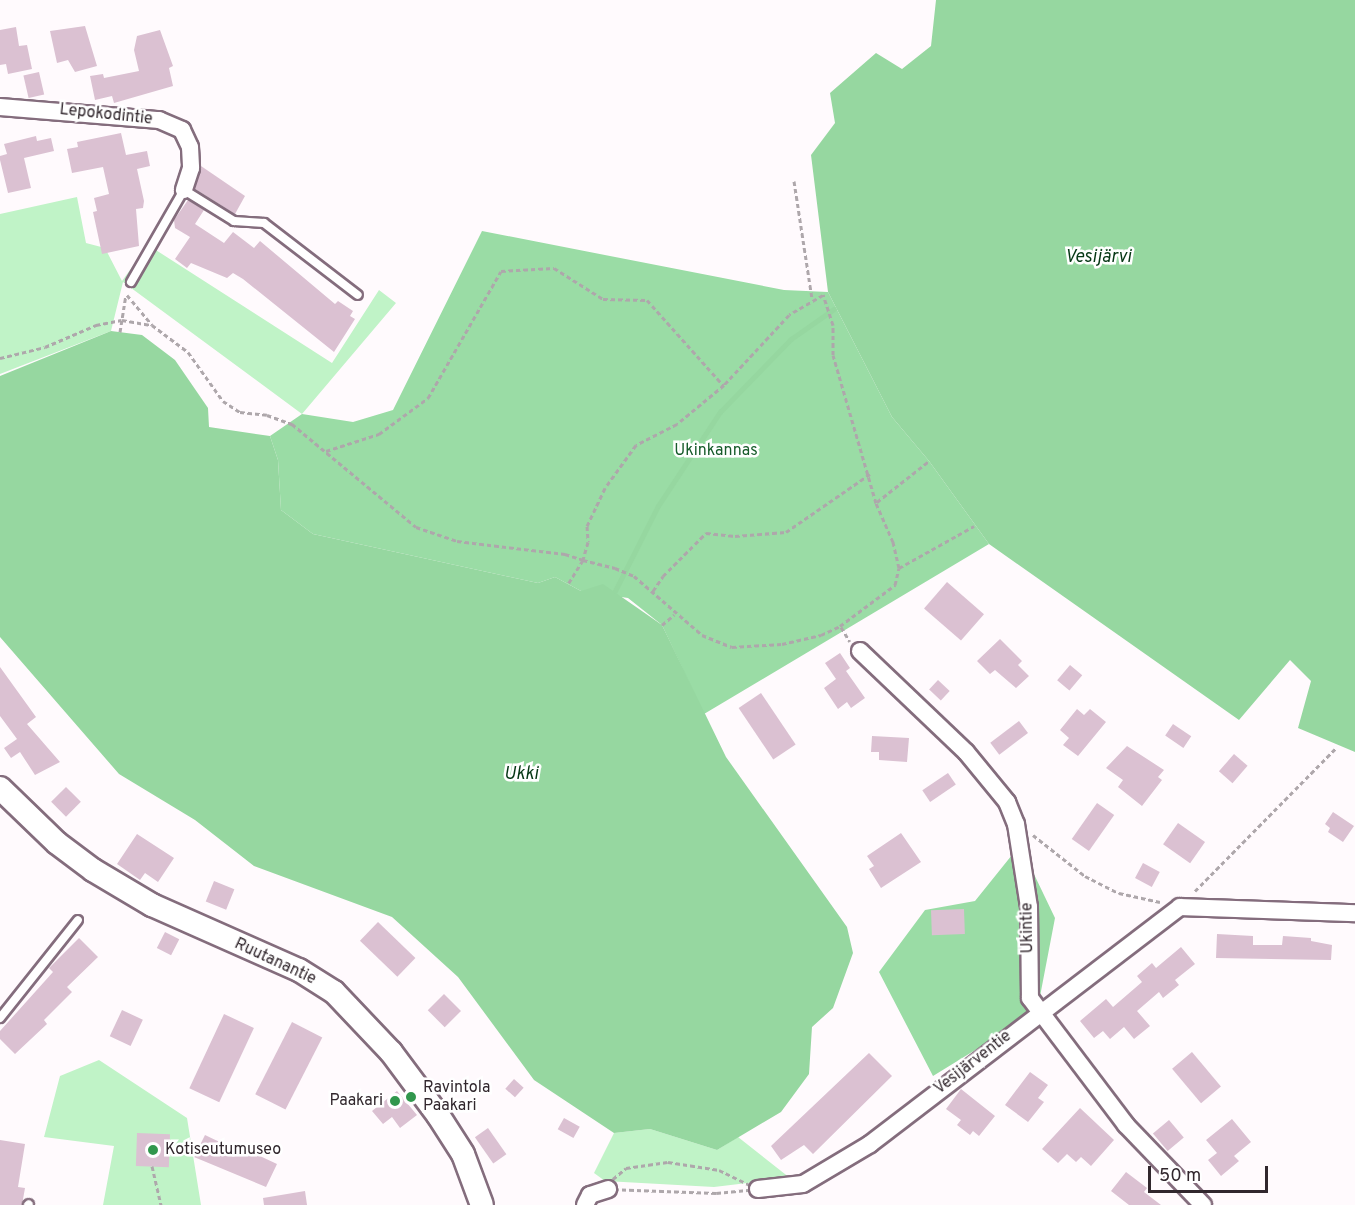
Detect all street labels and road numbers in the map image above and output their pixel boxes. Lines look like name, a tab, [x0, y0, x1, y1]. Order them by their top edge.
street label: Lepokodintie	[59, 101, 153, 129]
street label: Ukintie	[1018, 902, 1038, 954]
street label: Ruutanantie	[231, 935, 319, 989]
street label: Vesijärventie	[931, 1027, 1015, 1099]

